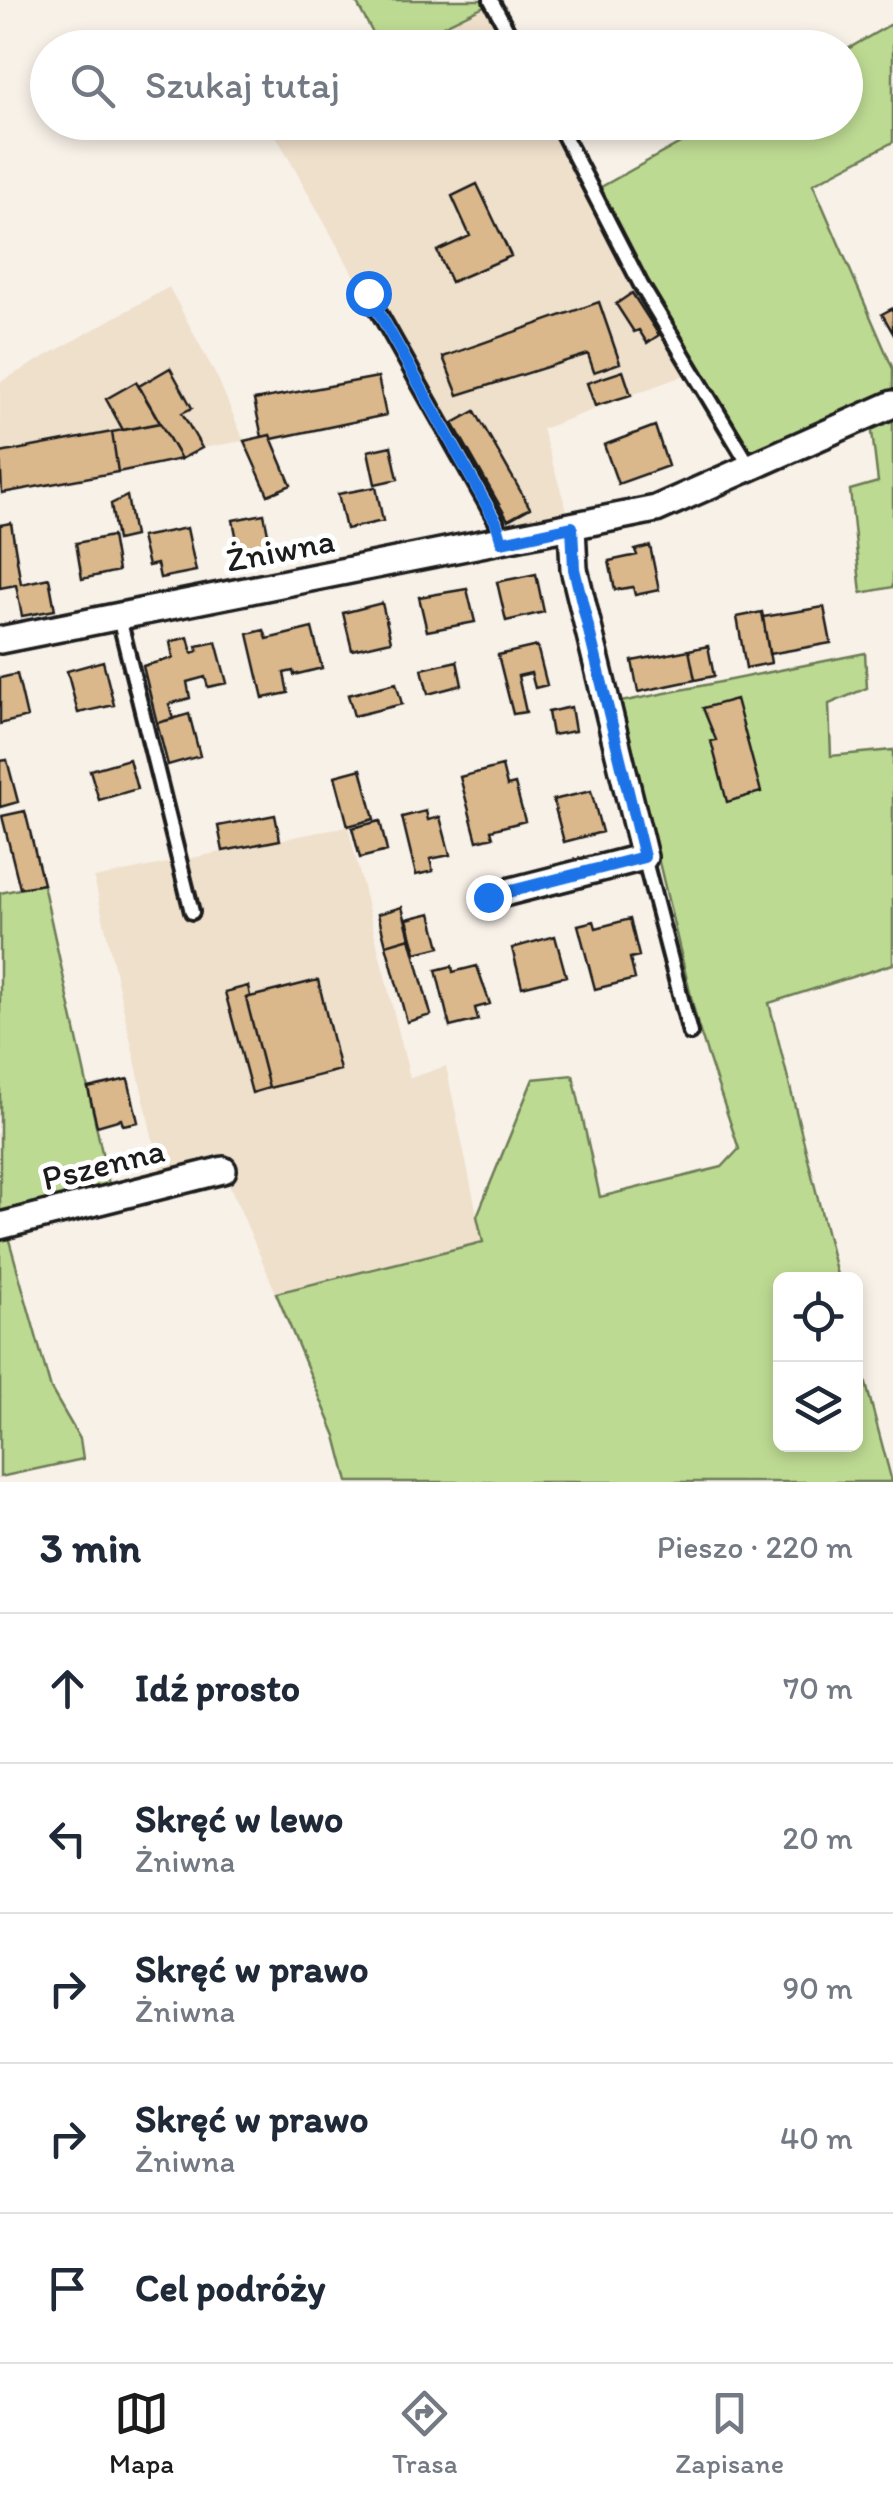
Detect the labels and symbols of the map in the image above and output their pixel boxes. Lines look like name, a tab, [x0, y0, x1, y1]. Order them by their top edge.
route start	[346, 271, 392, 317]
street label: Żniwna	[222, 519, 338, 581]
route end	[466, 875, 512, 921]
street label: Pszenna	[37, 1128, 169, 1200]

